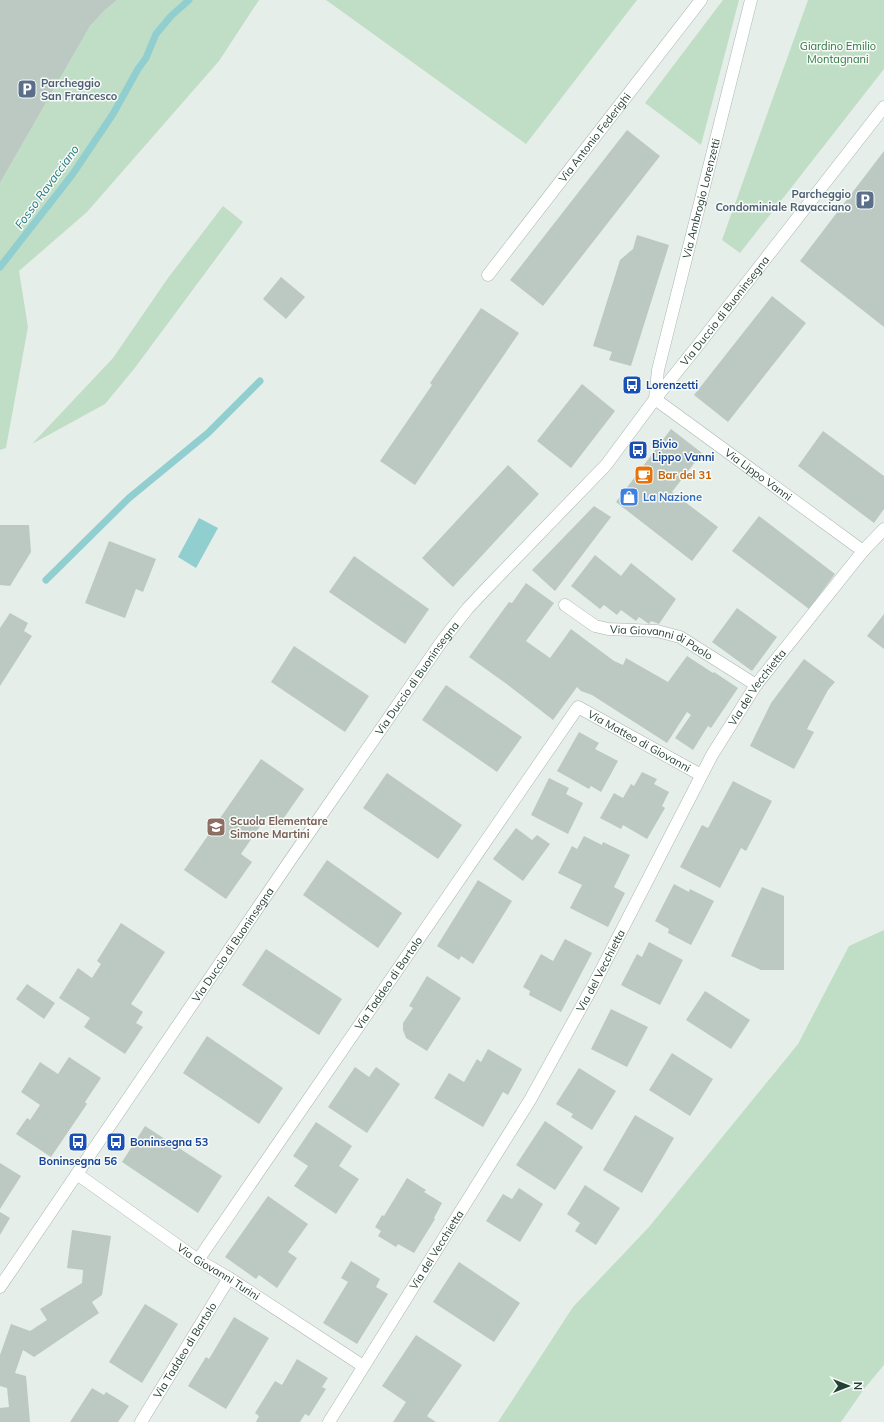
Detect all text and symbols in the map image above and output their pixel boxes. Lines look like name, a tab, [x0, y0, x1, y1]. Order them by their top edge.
park label: Giardino Emilio Montagnani	[800, 39, 876, 66]
place label: Parcheggio San Francesco	[41, 76, 118, 103]
parking icon: Parcheggio San Francesco	[16, 78, 38, 100]
street label: Via Antonio Federighi	[555, 90, 634, 185]
street label: Via Ambrogio Lorenzetti	[679, 137, 723, 260]
water label: Fosso Ravacciano	[11, 142, 82, 232]
place label: Parcheggio Condominiale Ravacciano	[715, 187, 851, 214]
parking icon: Parcheggio Condominiale Ravacciano	[854, 189, 876, 211]
street label: Via Duccio di Buoninsegna	[677, 253, 772, 369]
bus stop icon: Lorenzetti	[621, 374, 643, 396]
place label: Lorenzetti	[646, 378, 698, 392]
place label: Bivio Lippo Vanni	[652, 437, 715, 464]
bus stop icon: Bivio Lippo Vanni	[627, 439, 649, 461]
street label: Via Lippo Vanni	[722, 445, 795, 504]
cafe icon: Bar del 31	[633, 464, 655, 486]
place label: Bar del 31	[658, 468, 712, 482]
shop icon: La Nazione	[618, 486, 640, 508]
place label: La Nazione	[643, 490, 702, 504]
street label: Via Duccio di Buoninsegna	[372, 618, 462, 738]
street label: Via Giovanni di Paolo	[610, 622, 715, 663]
street label: Via del Vecchietta	[725, 646, 789, 728]
street label: Via Matteo di Giovanni	[585, 707, 693, 775]
place label: Scuola Elementare Simone Martini	[230, 814, 328, 841]
school or university icon: Scuola Elementare Simone Martini	[205, 816, 227, 838]
street label: Via Duccio di Buoninsegna	[189, 885, 277, 1005]
street label: Via del Vecchietta	[573, 927, 628, 1014]
street label: Via Taddeo di Bartolo	[351, 934, 425, 1032]
bus stop icon: Boninsegna 56	[67, 1131, 89, 1153]
bus stop icon: Boninsegna 53	[105, 1131, 127, 1153]
place label: Boninsegna 53	[130, 1135, 209, 1149]
place label: Boninsegna 56	[39, 1154, 118, 1168]
street label: Via del Vecchietta	[406, 1208, 467, 1292]
street label: Via Giovanni Turini	[174, 1240, 262, 1303]
street label: Via Taddeo di Bartolo	[150, 1300, 219, 1401]
north arrow	[828, 1366, 868, 1406]
text: N	[851, 1382, 865, 1390]

